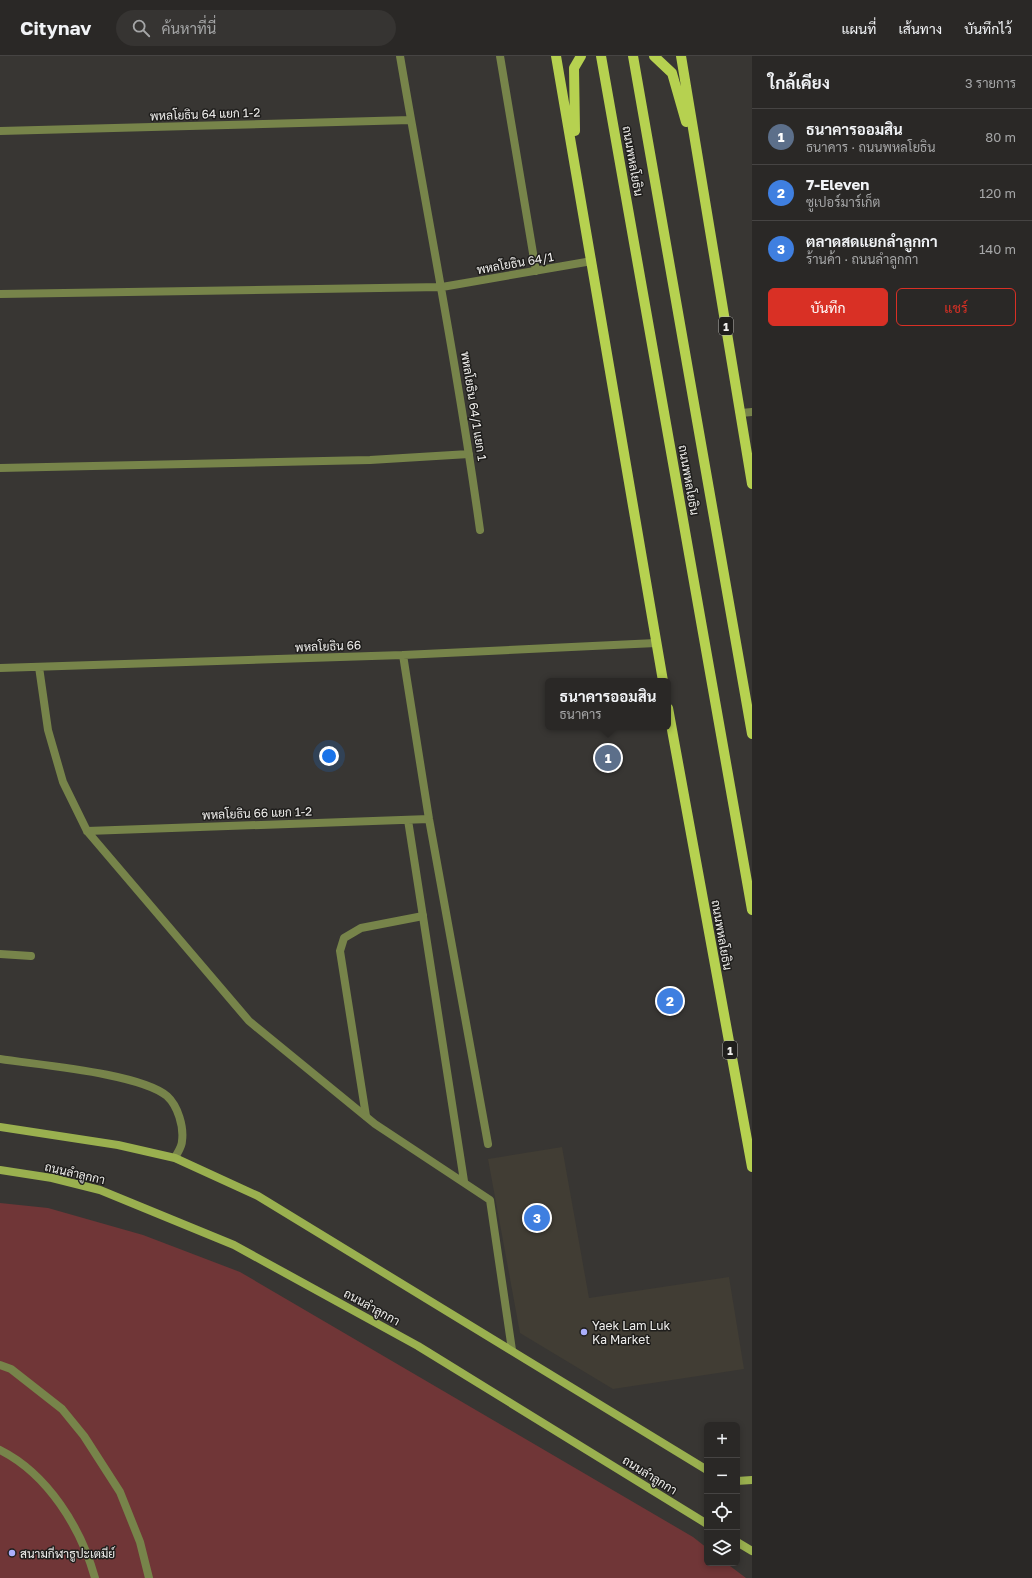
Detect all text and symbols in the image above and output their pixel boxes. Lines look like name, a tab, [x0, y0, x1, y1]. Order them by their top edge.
search box	[116, 10, 396, 46]
text: Citynav	[20, 16, 92, 39]
icon: search	[130, 17, 152, 39]
text: ค้นหาที่นี่	[162, 19, 216, 37]
text: แผนที่	[841, 20, 876, 37]
text: เส้นทาง	[898, 20, 942, 37]
text: บันทึกไว้	[964, 20, 1012, 37]
text: ใกล้เคียง	[768, 72, 830, 93]
text: 3 รายการ	[965, 75, 1016, 91]
street label: พหลโยธิน 64 แยก 1-2	[150, 105, 260, 123]
text: ธนาคารออมสิน	[806, 120, 903, 138]
street label: ถนนพหลโยธิน	[619, 125, 647, 198]
text: 1	[778, 129, 784, 145]
text: 80 m	[985, 129, 1016, 145]
text: ธนาคาร · ถนนพหลโยธิน	[806, 139, 935, 155]
text: 7-Eleven	[806, 175, 869, 193]
text: 2	[777, 185, 785, 201]
text: 120 m	[979, 185, 1016, 201]
text: ซูเปอร์มาร์เก็ต	[806, 194, 880, 210]
text: ตลาดสดแยกลำลูกกา	[806, 232, 938, 250]
text: 3	[777, 241, 785, 257]
text: 140 m	[979, 241, 1016, 257]
street label: พหลโยธิน 64/1	[475, 249, 555, 277]
text: ร้านค้า · ถนนลำลูกกา	[806, 251, 918, 267]
button: บันทึก	[768, 288, 888, 326]
button: แชร์	[896, 288, 1016, 326]
road number: 1	[719, 317, 733, 335]
street label: พหลโยธิน 64/1 แยก 1	[458, 350, 490, 462]
street label: ถนนพหลโยธิน	[675, 444, 703, 517]
street label: พหลโยธิน 66	[295, 637, 361, 655]
popup	[545, 678, 671, 730]
text: ธนาคารออมสิน	[560, 687, 656, 705]
text: ธนาคาร	[560, 706, 602, 722]
pin: 1	[595, 743, 621, 773]
your location	[319, 746, 339, 766]
street label: พหลโยธิน 66 แยก 1-2	[202, 804, 312, 822]
street label: ถนนพหลโยธิน	[708, 899, 736, 972]
pin: 2	[657, 986, 683, 1016]
road number: 1	[723, 1041, 737, 1059]
street label: ถนนลำลูกกา	[43, 1159, 107, 1188]
pin: 3	[524, 1203, 550, 1233]
street label: ถนนลำลูกกา	[341, 1285, 403, 1329]
place label: Yaek Lam Luk Ka Market	[592, 1318, 670, 1347]
marker: Yaek Lam Luk Ka Market	[579, 1327, 589, 1337]
map controls	[704, 1422, 740, 1566]
button: +	[704, 1422, 740, 1458]
street label: ถนนลำลูกกา	[619, 1452, 680, 1499]
button: −	[704, 1458, 740, 1494]
button: locate	[704, 1494, 740, 1530]
button: layers	[704, 1530, 740, 1566]
place label: สนามกีฬาธูปะเตมีย์	[20, 1546, 115, 1562]
marker: สนามกีฬาธูปะเตมีย์	[7, 1548, 17, 1558]

